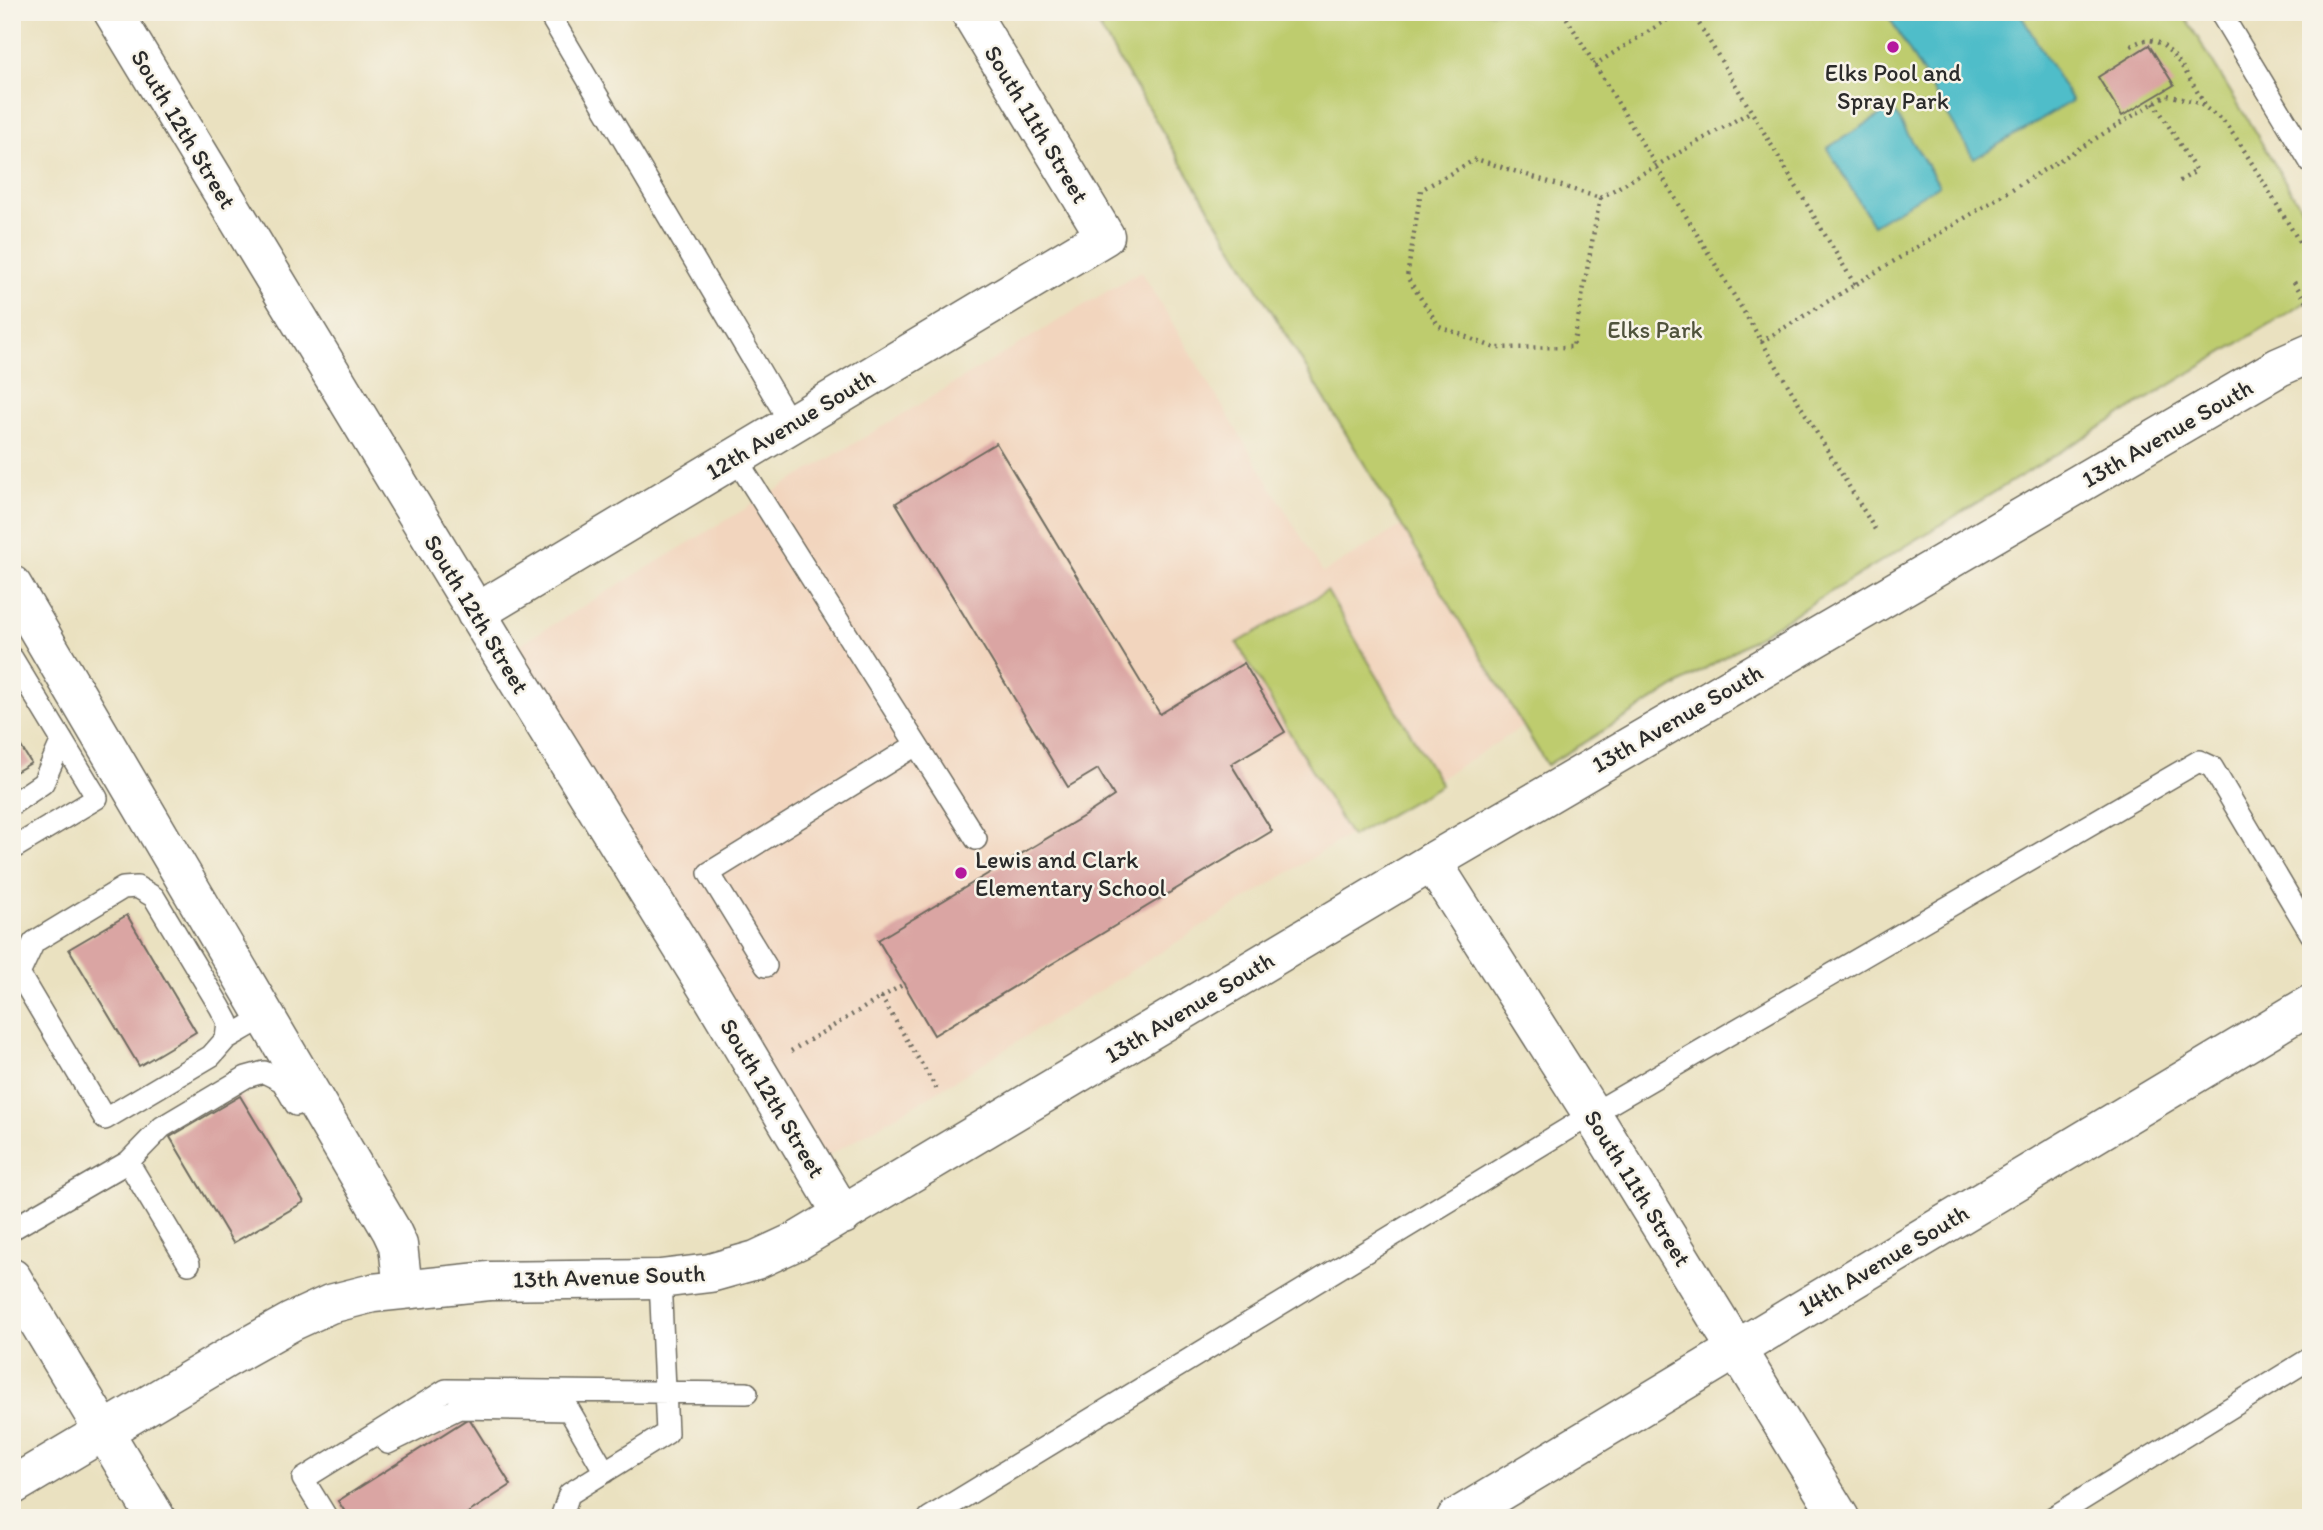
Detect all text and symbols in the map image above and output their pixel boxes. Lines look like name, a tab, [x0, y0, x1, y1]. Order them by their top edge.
marker: Elks Pool and Spray Park	[1885, 39, 1901, 55]
street label: South 11th Street	[978, 40, 1096, 208]
street label: South 12th Street	[125, 44, 243, 214]
place label: Elks Pool and Spray Park	[1825, 58, 1961, 115]
park label: Elks Park	[1607, 315, 1703, 344]
street label: 12th Avenue South	[700, 362, 880, 486]
street label: 13th Avenue South	[2076, 372, 2258, 494]
street label: South 12th Street	[418, 529, 536, 699]
street label: 13th Avenue South	[1586, 657, 1768, 779]
place label: Lewis and Clark Elementary School	[975, 845, 1167, 902]
marker: Lewis and Clark Elementary School	[953, 865, 969, 881]
street label: 13th Avenue South	[1099, 945, 1279, 1069]
street label: South 12th Street	[714, 1013, 832, 1183]
street label: South 11th Street	[1578, 1104, 1698, 1272]
street label: 14th Avenue South	[1792, 1198, 1974, 1322]
street label: 13th Avenue South	[512, 1258, 706, 1294]

